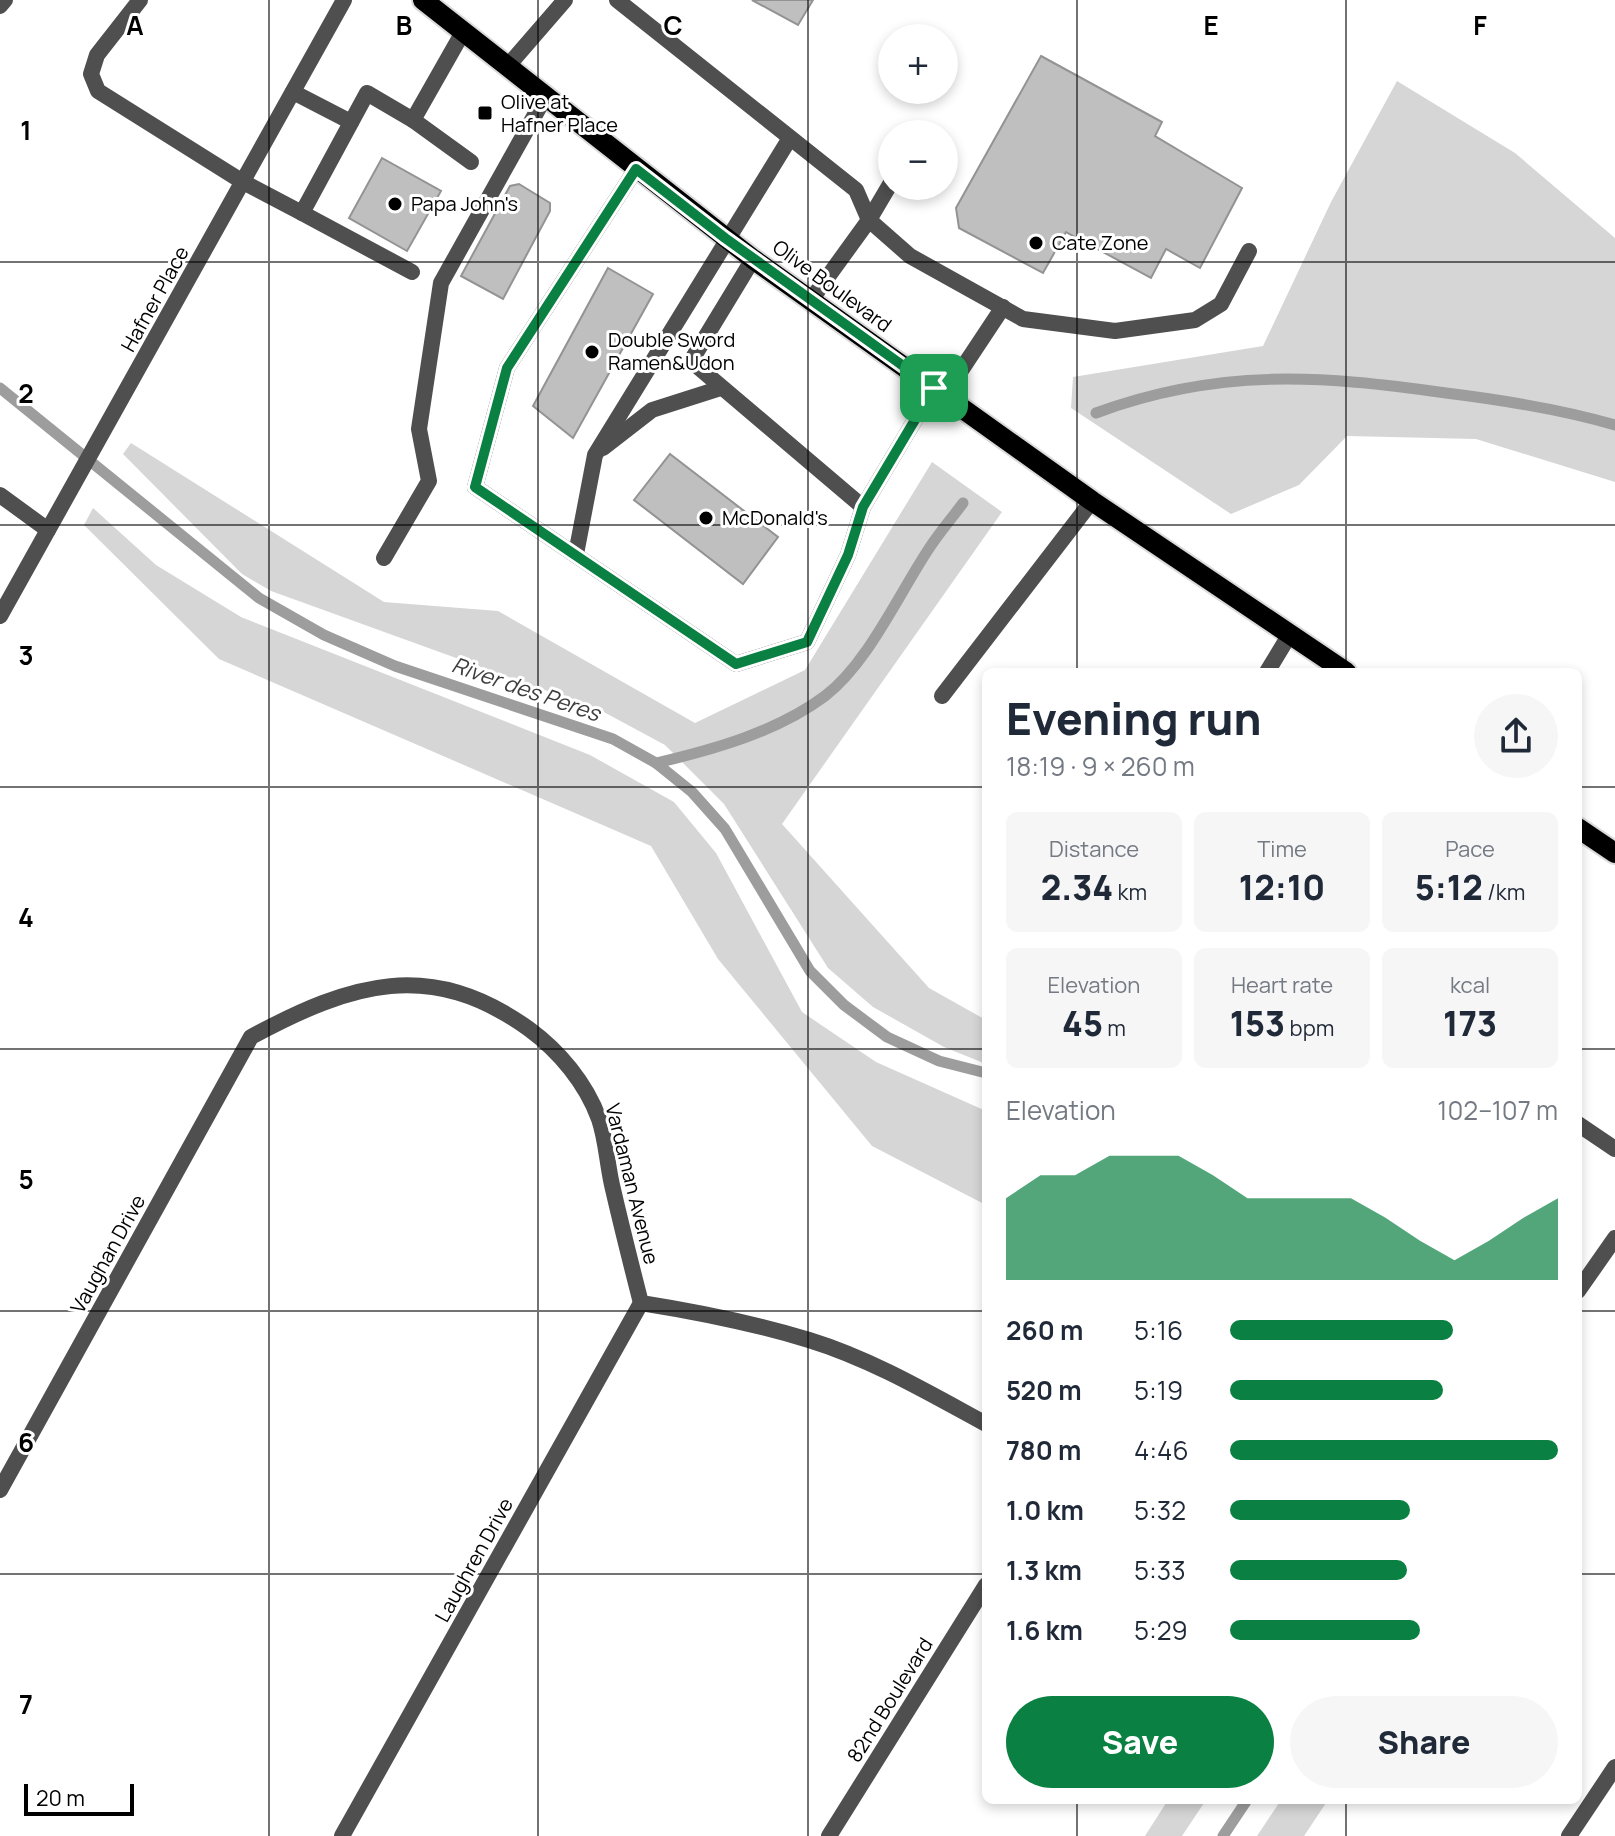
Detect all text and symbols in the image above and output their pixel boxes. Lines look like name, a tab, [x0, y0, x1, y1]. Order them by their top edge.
text: A	[126, 7, 144, 43]
text: B	[396, 7, 412, 43]
text: C	[663, 7, 683, 43]
text: E	[1203, 7, 1219, 43]
text: F	[1473, 7, 1487, 43]
map controls	[878, 24, 958, 200]
button: +	[878, 24, 958, 104]
place label: Olive at Hafner Place	[501, 88, 618, 138]
marker: Olive at Hafner Place	[476, 104, 494, 122]
text: 1	[20, 112, 32, 148]
button: −	[878, 120, 958, 200]
place label: Papa John's	[411, 190, 518, 217]
marker: Papa John's	[386, 195, 404, 213]
place label: Cate Zone	[1052, 229, 1148, 256]
street label: Olive Boulevard	[767, 233, 897, 338]
marker: Cate Zone	[1027, 234, 1045, 252]
street label: Hafner Place	[114, 241, 195, 356]
place label: Double Sword Ramen&Udon	[608, 326, 735, 376]
marker: Double Sword Ramen&Udon	[583, 343, 601, 361]
pin	[900, 354, 968, 422]
icon: arrive	[912, 366, 956, 410]
text: 2	[18, 375, 34, 411]
place label: McDonald's	[722, 504, 828, 531]
marker: McDonald's	[697, 509, 715, 527]
text: 3	[18, 637, 34, 673]
water label: River des Peres	[448, 650, 606, 729]
text: Evening run	[1006, 688, 1262, 748]
button: share	[1474, 694, 1558, 778]
text: 18:19 · 9 × 260 m	[1006, 748, 1195, 784]
text: Distance	[1049, 834, 1139, 864]
text: Time	[1257, 834, 1307, 864]
text: Pace	[1445, 834, 1495, 864]
text: 2.34	[1041, 864, 1113, 910]
text: 12:10	[1239, 864, 1325, 910]
text: 5:12	[1415, 864, 1483, 910]
text: km	[1113, 877, 1147, 907]
text: /km	[1483, 877, 1525, 907]
text: 4	[18, 899, 34, 935]
text: Elevation	[1048, 970, 1140, 1000]
text: Heart rate	[1231, 970, 1333, 1000]
text: kcal	[1450, 970, 1490, 1000]
text: 45	[1062, 1000, 1103, 1046]
text: 153	[1230, 1000, 1285, 1046]
text: 173	[1443, 1000, 1497, 1046]
text: m	[1103, 1013, 1126, 1043]
text: bpm	[1285, 1013, 1334, 1043]
text: Elevation	[1006, 1092, 1116, 1128]
text: 102–107 m	[1437, 1092, 1558, 1128]
street label: Vardaman Avenue	[599, 1101, 666, 1267]
text: 5	[18, 1161, 34, 1197]
street label: Vaughan Drive	[64, 1190, 151, 1318]
text: 260 m	[1006, 1312, 1083, 1348]
text: 5:16	[1134, 1312, 1183, 1348]
text: 520 m	[1006, 1372, 1082, 1408]
text: 5:19	[1134, 1372, 1183, 1408]
text: 6	[18, 1424, 34, 1460]
text: 780 m	[1006, 1432, 1081, 1468]
text: 4:46	[1134, 1432, 1189, 1468]
text: 1.0 km	[1006, 1492, 1084, 1528]
text: 5:32	[1134, 1492, 1186, 1528]
street label: Laughren Drive	[428, 1493, 519, 1627]
text: 1.3 km	[1006, 1552, 1082, 1588]
text: 5:33	[1134, 1552, 1186, 1588]
text: 1.6 km	[1006, 1612, 1083, 1648]
text: 5:29	[1134, 1612, 1188, 1648]
street label: 82nd Boulevard	[840, 1632, 939, 1767]
text: 7	[19, 1686, 33, 1722]
button: Save	[1006, 1696, 1274, 1788]
button: Share	[1290, 1696, 1558, 1788]
scale bar	[24, 1780, 134, 1816]
text: 20 m	[36, 1783, 85, 1813]

